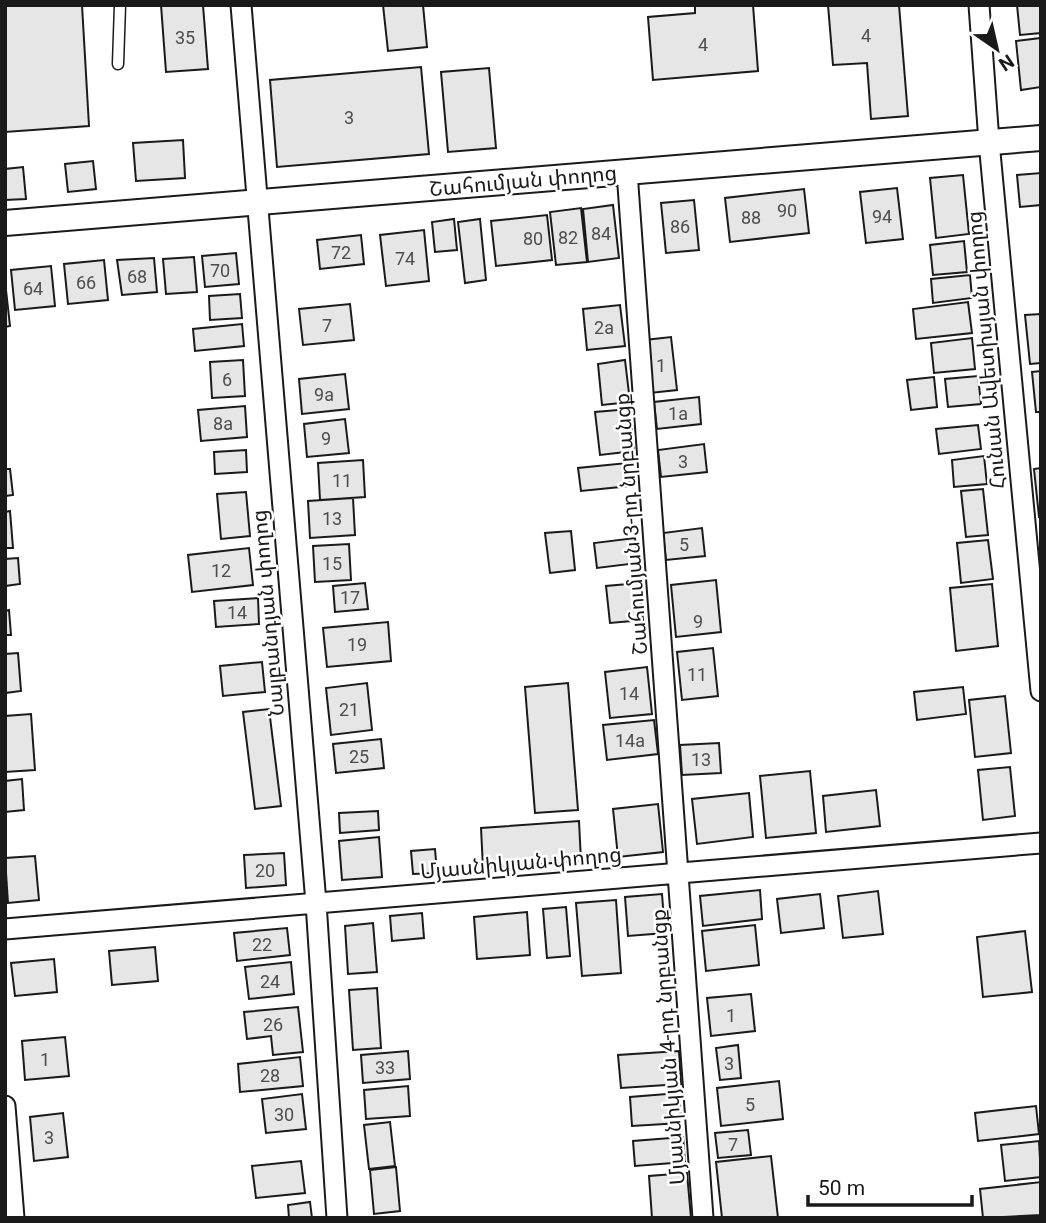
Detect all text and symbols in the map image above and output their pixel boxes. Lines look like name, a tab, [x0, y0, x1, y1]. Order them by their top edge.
north arrow	[962, 14, 1032, 84]
house number: 4	[861, 25, 871, 46]
house number: 35	[175, 27, 195, 48]
house number: 4	[698, 34, 708, 55]
text: N	[994, 49, 1018, 76]
house number: 3	[344, 107, 354, 128]
street label: Շահումյան փողոց	[428, 161, 618, 201]
house number: 90	[777, 200, 797, 221]
house number: 94	[872, 206, 892, 227]
house number: 88	[741, 207, 761, 228]
street label: Հունան Ավետիսյան փողոց	[962, 210, 1010, 490]
house number: 86	[670, 216, 690, 237]
house number: 84	[591, 223, 611, 244]
house number: 82	[558, 227, 578, 248]
house number: 80	[523, 228, 543, 249]
house number: 72	[331, 242, 351, 263]
house number: 74	[395, 248, 415, 269]
house number: 70	[210, 260, 230, 281]
house number: 68	[127, 266, 147, 287]
house number: 66	[76, 272, 96, 293]
house number: 64	[23, 278, 43, 299]
house number: 7	[322, 315, 332, 336]
house number: 2a	[594, 317, 614, 338]
house number: 1	[656, 355, 666, 376]
house number: 6	[222, 369, 232, 390]
house number: 9a	[314, 384, 334, 405]
street label: Շահումյան 3-րդ նրբանցք	[610, 392, 652, 656]
house number: 1a	[668, 403, 688, 424]
house number: 8a	[213, 413, 233, 434]
house number: 9	[321, 428, 331, 449]
house number: 3	[678, 451, 688, 472]
house number: 11	[332, 470, 352, 491]
house number: 13	[322, 508, 342, 529]
street label: Նալբանդյան փողոց	[247, 509, 289, 717]
house number: 5	[679, 534, 689, 555]
house number: 15	[322, 553, 342, 574]
house number: 12	[211, 560, 231, 581]
house number: 17	[340, 587, 360, 608]
house number: 14	[227, 602, 247, 623]
house number: 9	[693, 611, 703, 632]
house number: 19	[347, 634, 367, 655]
house number: 11	[687, 664, 707, 685]
house number: 14	[619, 683, 639, 704]
house number: 21	[339, 699, 359, 720]
house number: 14a	[615, 730, 645, 751]
house number: 25	[349, 746, 369, 767]
house number: 13	[691, 749, 711, 770]
street label: Մյասնիկյան փողոց	[419, 842, 623, 884]
house number: 20	[255, 860, 275, 881]
street label: Մյասնիկյան 4-րդ նրբանցք	[646, 908, 690, 1186]
house number: 22	[252, 934, 272, 955]
house number: 24	[260, 971, 280, 992]
house number: 1	[726, 1005, 736, 1026]
house number: 26	[263, 1014, 283, 1035]
house number: 1	[40, 1049, 50, 1070]
house number: 3	[724, 1053, 734, 1074]
house number: 33	[375, 1057, 395, 1078]
house number: 28	[260, 1065, 280, 1086]
house number: 5	[745, 1094, 755, 1115]
house number: 30	[274, 1104, 294, 1125]
house number: 3	[44, 1127, 54, 1148]
house number: 7	[728, 1134, 738, 1155]
scale bar	[808, 1164, 972, 1208]
text: 50 m	[818, 1176, 865, 1200]

